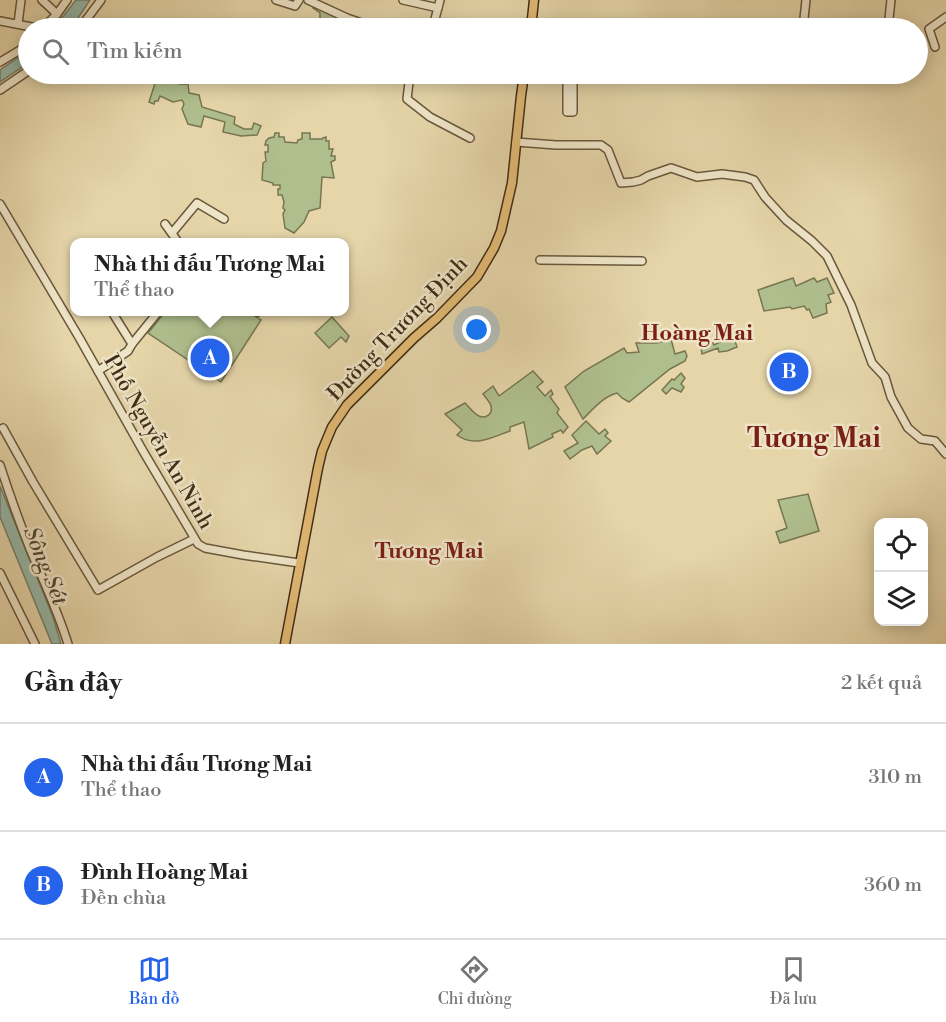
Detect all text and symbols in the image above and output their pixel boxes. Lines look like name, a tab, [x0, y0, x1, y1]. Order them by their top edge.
search box	[18, 18, 928, 84]
icon: search	[39, 35, 72, 68]
text: Tìm kiếm	[87, 38, 183, 65]
popup	[70, 238, 349, 316]
text: Nhà thi đấu Tương Mai	[94, 251, 325, 278]
street label: Đường Trương Định	[322, 251, 474, 407]
text: Thể thao	[94, 278, 174, 303]
your location	[462, 315, 491, 344]
district label: Hoàng Mai	[641, 320, 753, 347]
pin: A	[190, 336, 230, 380]
street label: Phố Nguyễn An Ninh	[98, 350, 218, 534]
pin: B	[770, 350, 808, 394]
district label: Tương Mai	[747, 422, 881, 456]
map controls	[874, 518, 928, 626]
button: locate	[874, 518, 928, 572]
water label: Sông Sét	[17, 523, 73, 610]
district label: Tương Mai	[374, 538, 484, 565]
button: layers	[874, 572, 928, 626]
text: Gần đây	[24, 667, 122, 699]
text: 2 kết quả	[841, 671, 922, 696]
text: Nhà thi đấu Tương Mai	[81, 751, 312, 778]
text: A	[36, 765, 51, 790]
text: 310 m	[869, 765, 922, 790]
text: Thể thao	[81, 778, 161, 803]
text: Đình Hoàng Mai	[81, 859, 248, 886]
text: B	[36, 873, 51, 898]
text: 360 m	[864, 873, 922, 898]
text: Đền chùa	[81, 886, 166, 911]
tab: Bản đồ	[129, 953, 179, 1009]
tab: Chỉ đường	[438, 953, 512, 1009]
tab: Đã lưu	[770, 953, 817, 1009]

